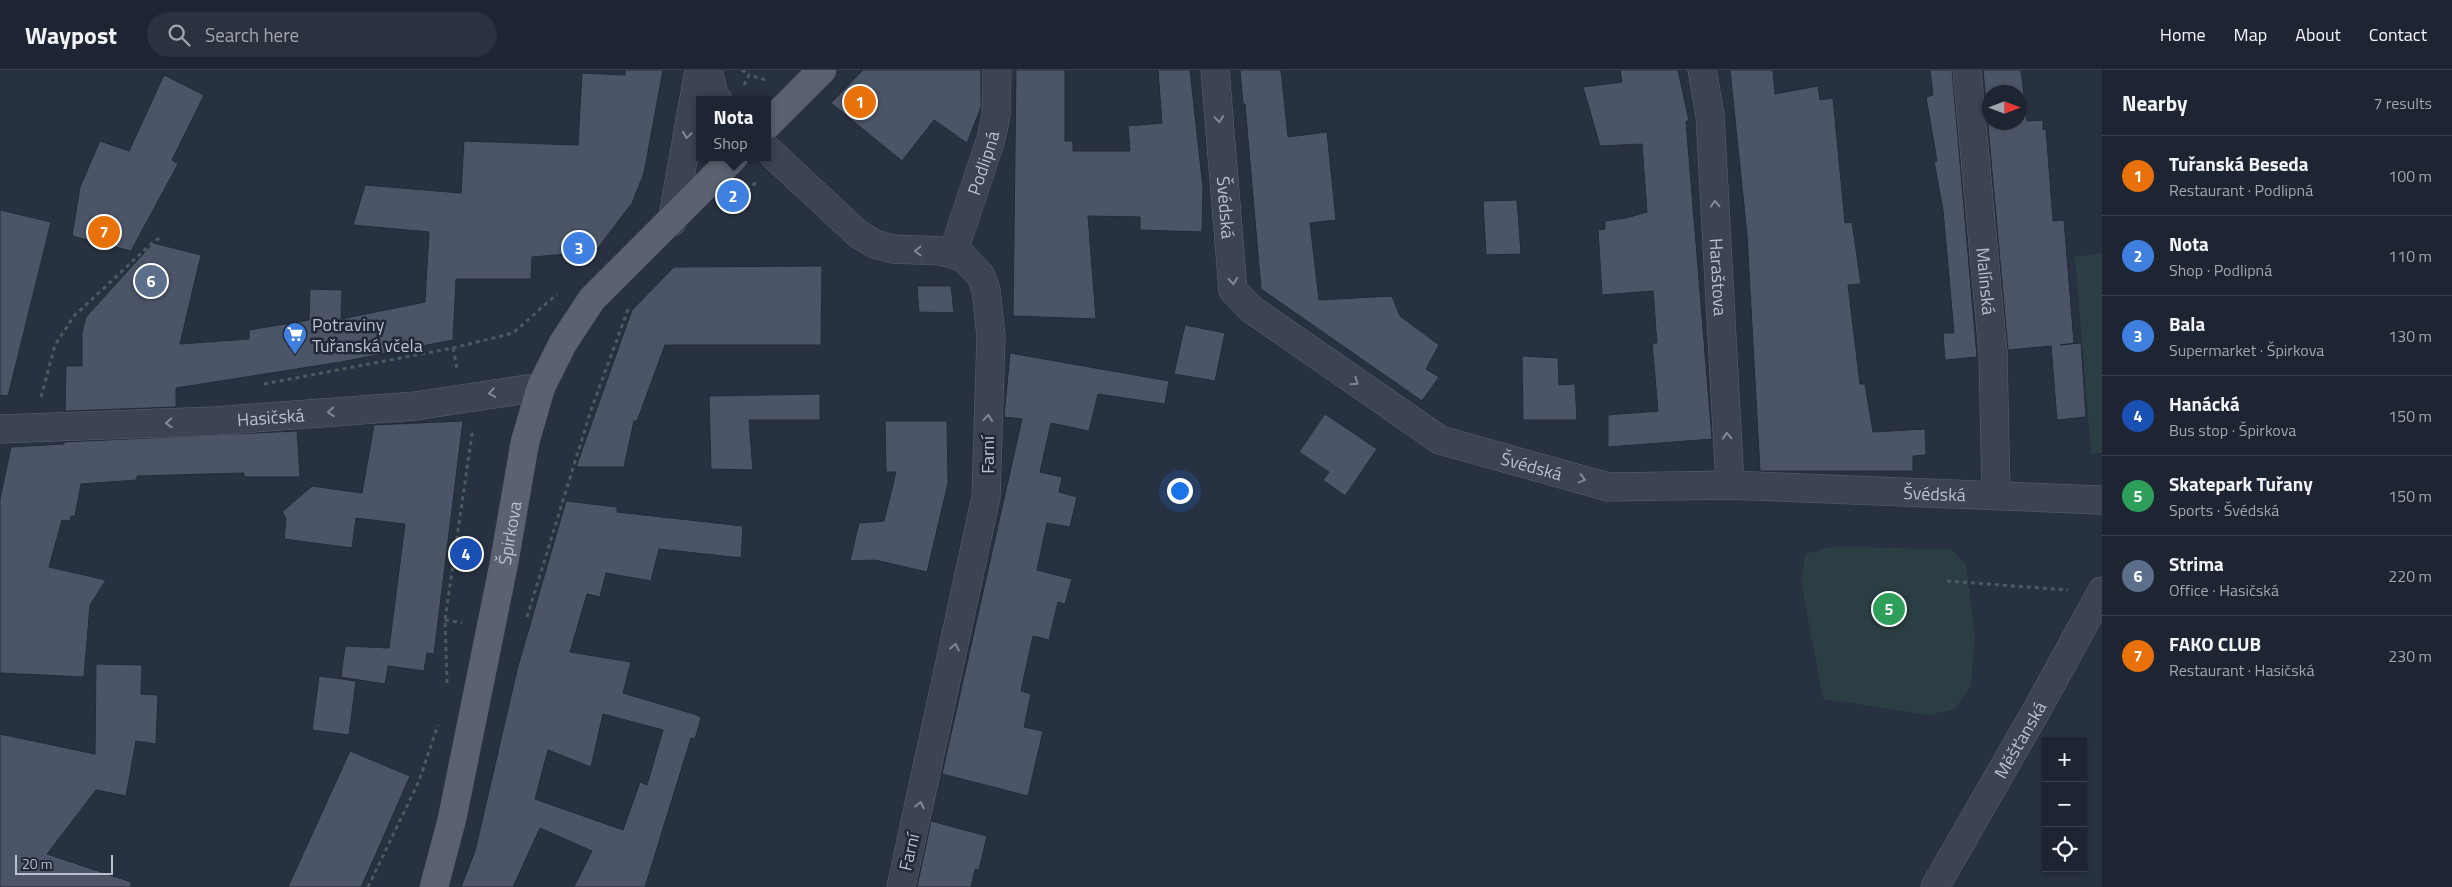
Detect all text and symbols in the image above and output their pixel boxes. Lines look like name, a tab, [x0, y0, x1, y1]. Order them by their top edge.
search box	[147, 12, 497, 57]
text: Waypost	[25, 17, 117, 53]
text: Search here	[205, 20, 299, 49]
icon: search	[165, 21, 193, 49]
text: Home	[2160, 21, 2206, 48]
text: Map	[2234, 21, 2267, 48]
text: About	[2295, 21, 2341, 48]
text: Contact	[2369, 21, 2427, 48]
pin: 1	[844, 83, 876, 121]
north arrow	[1982, 85, 2027, 130]
text: Nearby	[2122, 87, 2187, 119]
text: 7 results	[2373, 91, 2432, 115]
popup	[696, 96, 771, 161]
text: Nota	[714, 102, 753, 131]
one-way arrow	[1214, 115, 1225, 123]
street label: Podlipná	[960, 129, 1006, 198]
one-way arrow	[682, 131, 693, 139]
text: Shop	[714, 131, 748, 155]
text: Tuřanská Beseda	[2169, 149, 2308, 178]
text: 1	[2134, 164, 2142, 188]
text: 100 m	[2388, 164, 2432, 188]
street label: Švédská	[1210, 175, 1242, 240]
pin: 2	[717, 177, 749, 215]
text: Restaurant · Podlipná	[2169, 178, 2313, 202]
one-way arrow	[1709, 200, 1720, 208]
pin: 7	[88, 213, 120, 251]
pin: 3	[563, 229, 595, 267]
text: Nota	[2169, 229, 2209, 258]
street label: Haraštova	[1703, 237, 1734, 317]
text: 2	[2134, 244, 2142, 268]
text: 110 m	[2388, 244, 2432, 268]
one-way arrow	[914, 246, 922, 256]
street label: Malínská	[1970, 246, 2003, 316]
text: Shop · Podlipná	[2169, 258, 2272, 282]
pin: 6	[135, 262, 167, 300]
one-way arrow	[1227, 277, 1238, 285]
text: Bala	[2169, 309, 2205, 338]
place label: Potraviny Tuřanská včela	[312, 311, 423, 359]
supermarket icon: Potraviny Tuřanská včela	[282, 321, 308, 355]
text: 3	[2134, 324, 2142, 348]
text: 130 m	[2388, 324, 2432, 348]
text: Supermarket · Špirkova	[2169, 338, 2324, 362]
one-way arrow	[1350, 376, 1359, 385]
one-way arrow	[488, 387, 496, 398]
text: Hanácká	[2169, 389, 2240, 418]
street label: Hasičská	[236, 401, 305, 433]
text: 4	[2134, 404, 2142, 428]
text: 150 m	[2388, 404, 2432, 428]
one-way arrow	[327, 407, 335, 418]
one-way arrow	[982, 413, 993, 421]
one-way arrow	[165, 418, 173, 429]
text: Bus stop · Špirkova	[2169, 418, 2296, 442]
one-way arrow	[1722, 432, 1733, 440]
street label: Farní	[974, 434, 1001, 474]
street label: Švédská	[1498, 444, 1565, 487]
text: Skatepark Tuřany	[2169, 469, 2313, 498]
one-way arrow	[1577, 474, 1585, 484]
your location	[1167, 478, 1193, 504]
street label: Švédská	[1903, 478, 1966, 508]
text: 5	[2134, 484, 2142, 508]
text: 150 m	[2388, 484, 2432, 508]
text: Sports · Švédská	[2169, 498, 2279, 522]
street label: Špirkova	[490, 499, 528, 567]
pin: 4	[450, 535, 482, 573]
text: Strima	[2169, 549, 2224, 578]
text: 6	[2134, 564, 2142, 588]
text: 220 m	[2388, 564, 2432, 588]
text: Office · Hasičská	[2169, 578, 2279, 602]
pin: 5	[1873, 590, 1905, 628]
text: FAKO CLUB	[2169, 629, 2261, 658]
one-way arrow	[949, 642, 960, 651]
text: 7	[2134, 644, 2142, 668]
text: 230 m	[2388, 644, 2432, 668]
text: Restaurant · Hasičská	[2169, 658, 2314, 682]
street label: Měšťanská	[1987, 696, 2053, 783]
map controls	[2042, 737, 2087, 872]
button: +	[2042, 737, 2087, 782]
button: −	[2042, 782, 2087, 827]
one-way arrow	[914, 801, 925, 810]
button: locate	[2042, 827, 2087, 872]
street label: Farní	[892, 829, 927, 873]
scale bar	[15, 852, 112, 875]
text: 20 m	[22, 853, 52, 874]

